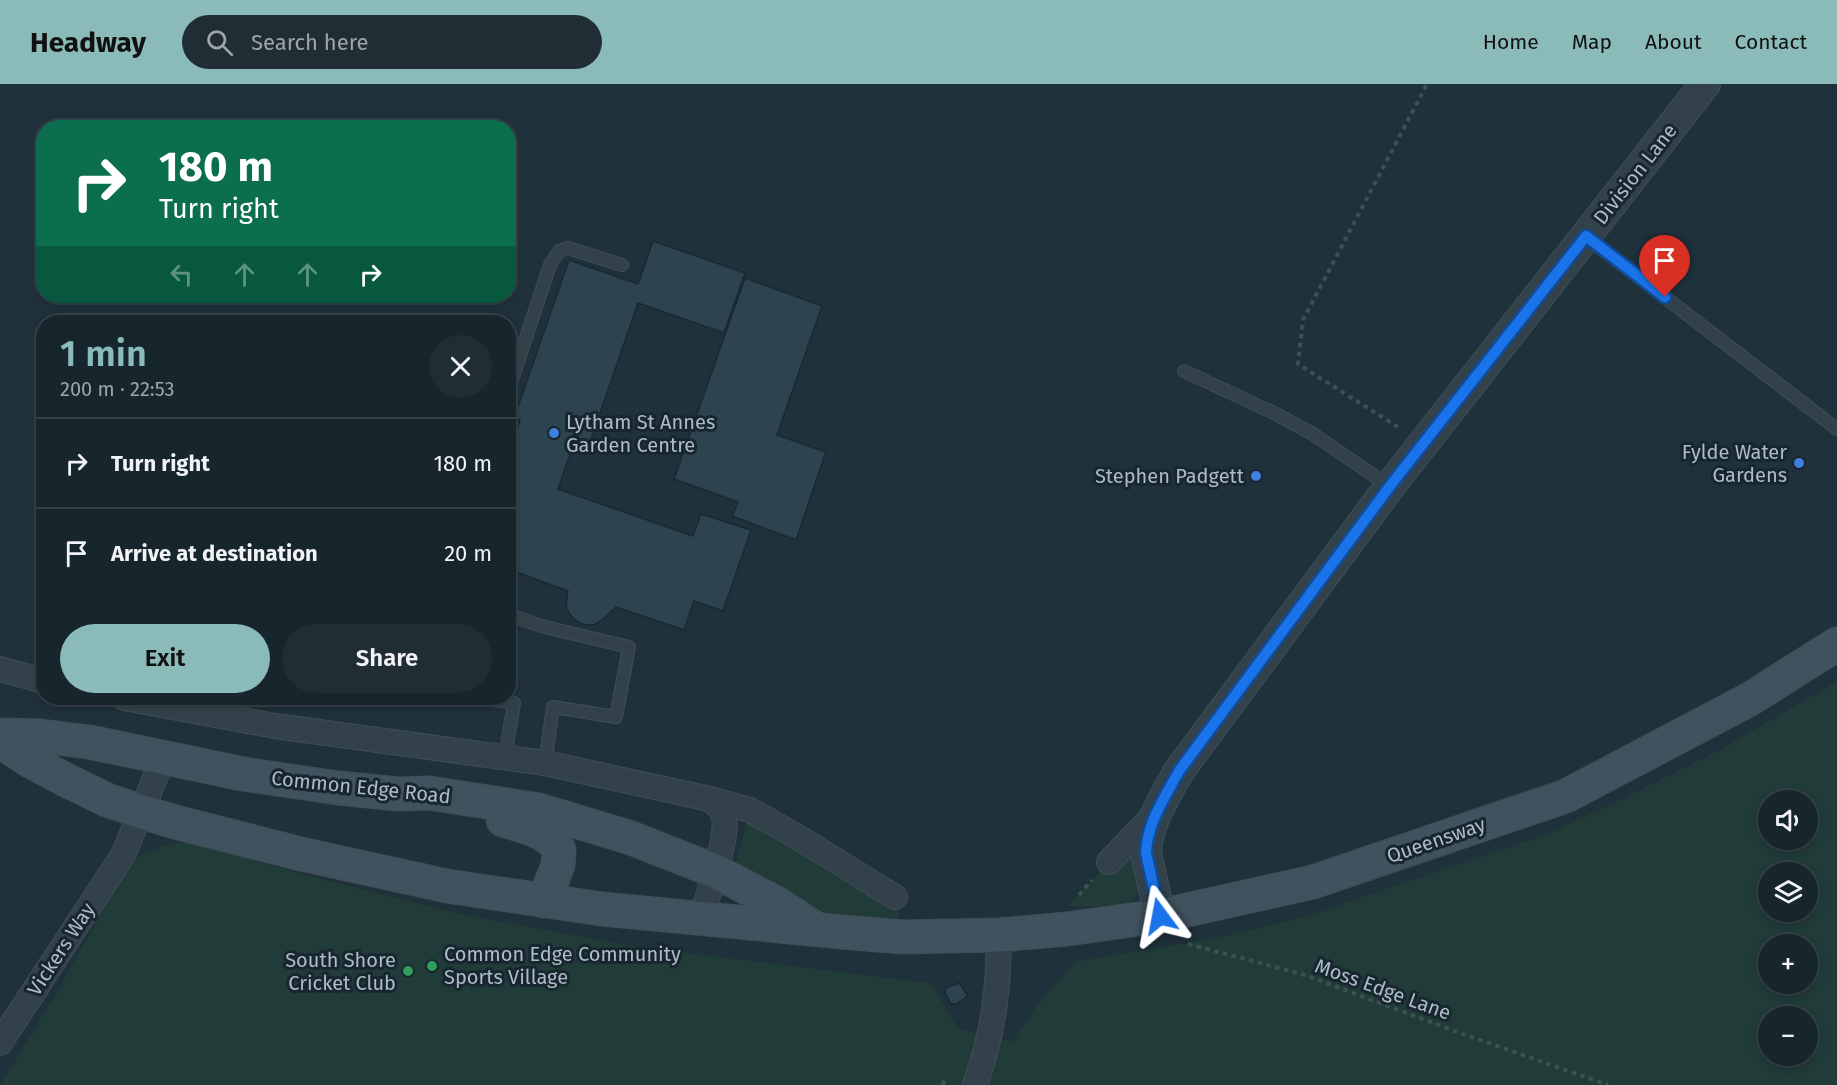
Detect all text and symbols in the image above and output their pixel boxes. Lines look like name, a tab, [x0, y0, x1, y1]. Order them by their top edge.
search box	[182, 15, 602, 69]
text: Headway	[30, 26, 146, 59]
icon: search	[203, 26, 236, 59]
text: Search here	[251, 29, 369, 56]
text: Home	[1483, 29, 1539, 55]
text: Map	[1572, 29, 1612, 55]
text: About	[1645, 29, 1702, 55]
text: Contact	[1735, 29, 1807, 55]
street label: Division Lane	[1588, 119, 1682, 229]
text: 180 m	[159, 142, 273, 192]
icon: right	[60, 144, 138, 222]
text: Turn right	[159, 193, 279, 225]
pin	[1639, 235, 1690, 297]
icon: arrive	[1648, 244, 1681, 277]
icon: left	[165, 258, 198, 291]
icon: ahead	[228, 258, 261, 291]
icon: ahead	[291, 258, 324, 291]
icon: right	[354, 258, 387, 291]
text: 1 min	[60, 332, 147, 376]
button: close	[429, 335, 492, 398]
text: 200 m · 22:53	[60, 377, 175, 401]
place label: Lytham St Annes Garden Centre	[566, 410, 715, 457]
marker: Lytham St Annes Garden Centre	[547, 426, 561, 440]
place label: Fylde Water Gardens	[1682, 440, 1787, 487]
icon: right	[60, 447, 93, 480]
text: Turn right	[111, 450, 210, 477]
text: 180 m	[433, 450, 492, 477]
marker: Fylde Water Gardens	[1792, 456, 1806, 470]
place label: Stephen Padgett	[1095, 464, 1245, 488]
marker: Stephen Padgett	[1249, 469, 1263, 483]
icon: arrive	[60, 537, 93, 570]
text: Arrive at destination	[111, 540, 318, 567]
text: 20 m	[444, 540, 492, 567]
button: Exit	[60, 624, 270, 693]
button: Share	[282, 624, 492, 693]
street label: Common Edge Road	[270, 766, 452, 808]
map controls	[1758, 790, 1818, 1066]
button: sound	[1758, 790, 1818, 850]
street label: Queensway	[1384, 812, 1489, 868]
button: layers	[1758, 862, 1818, 922]
position arrow	[1128, 884, 1192, 948]
street label: Vickers Way	[22, 898, 100, 1000]
button: +	[1758, 934, 1818, 994]
place label: Common Edge Community Sports Village	[444, 942, 681, 989]
place label: South Shore Cricket Club	[285, 948, 396, 995]
street label: Moss Edge Lane	[1312, 953, 1454, 1025]
marker: Common Edge Community Sports Village	[425, 959, 439, 973]
marker: South Shore Cricket Club	[401, 964, 415, 978]
button: −	[1758, 1006, 1818, 1066]

